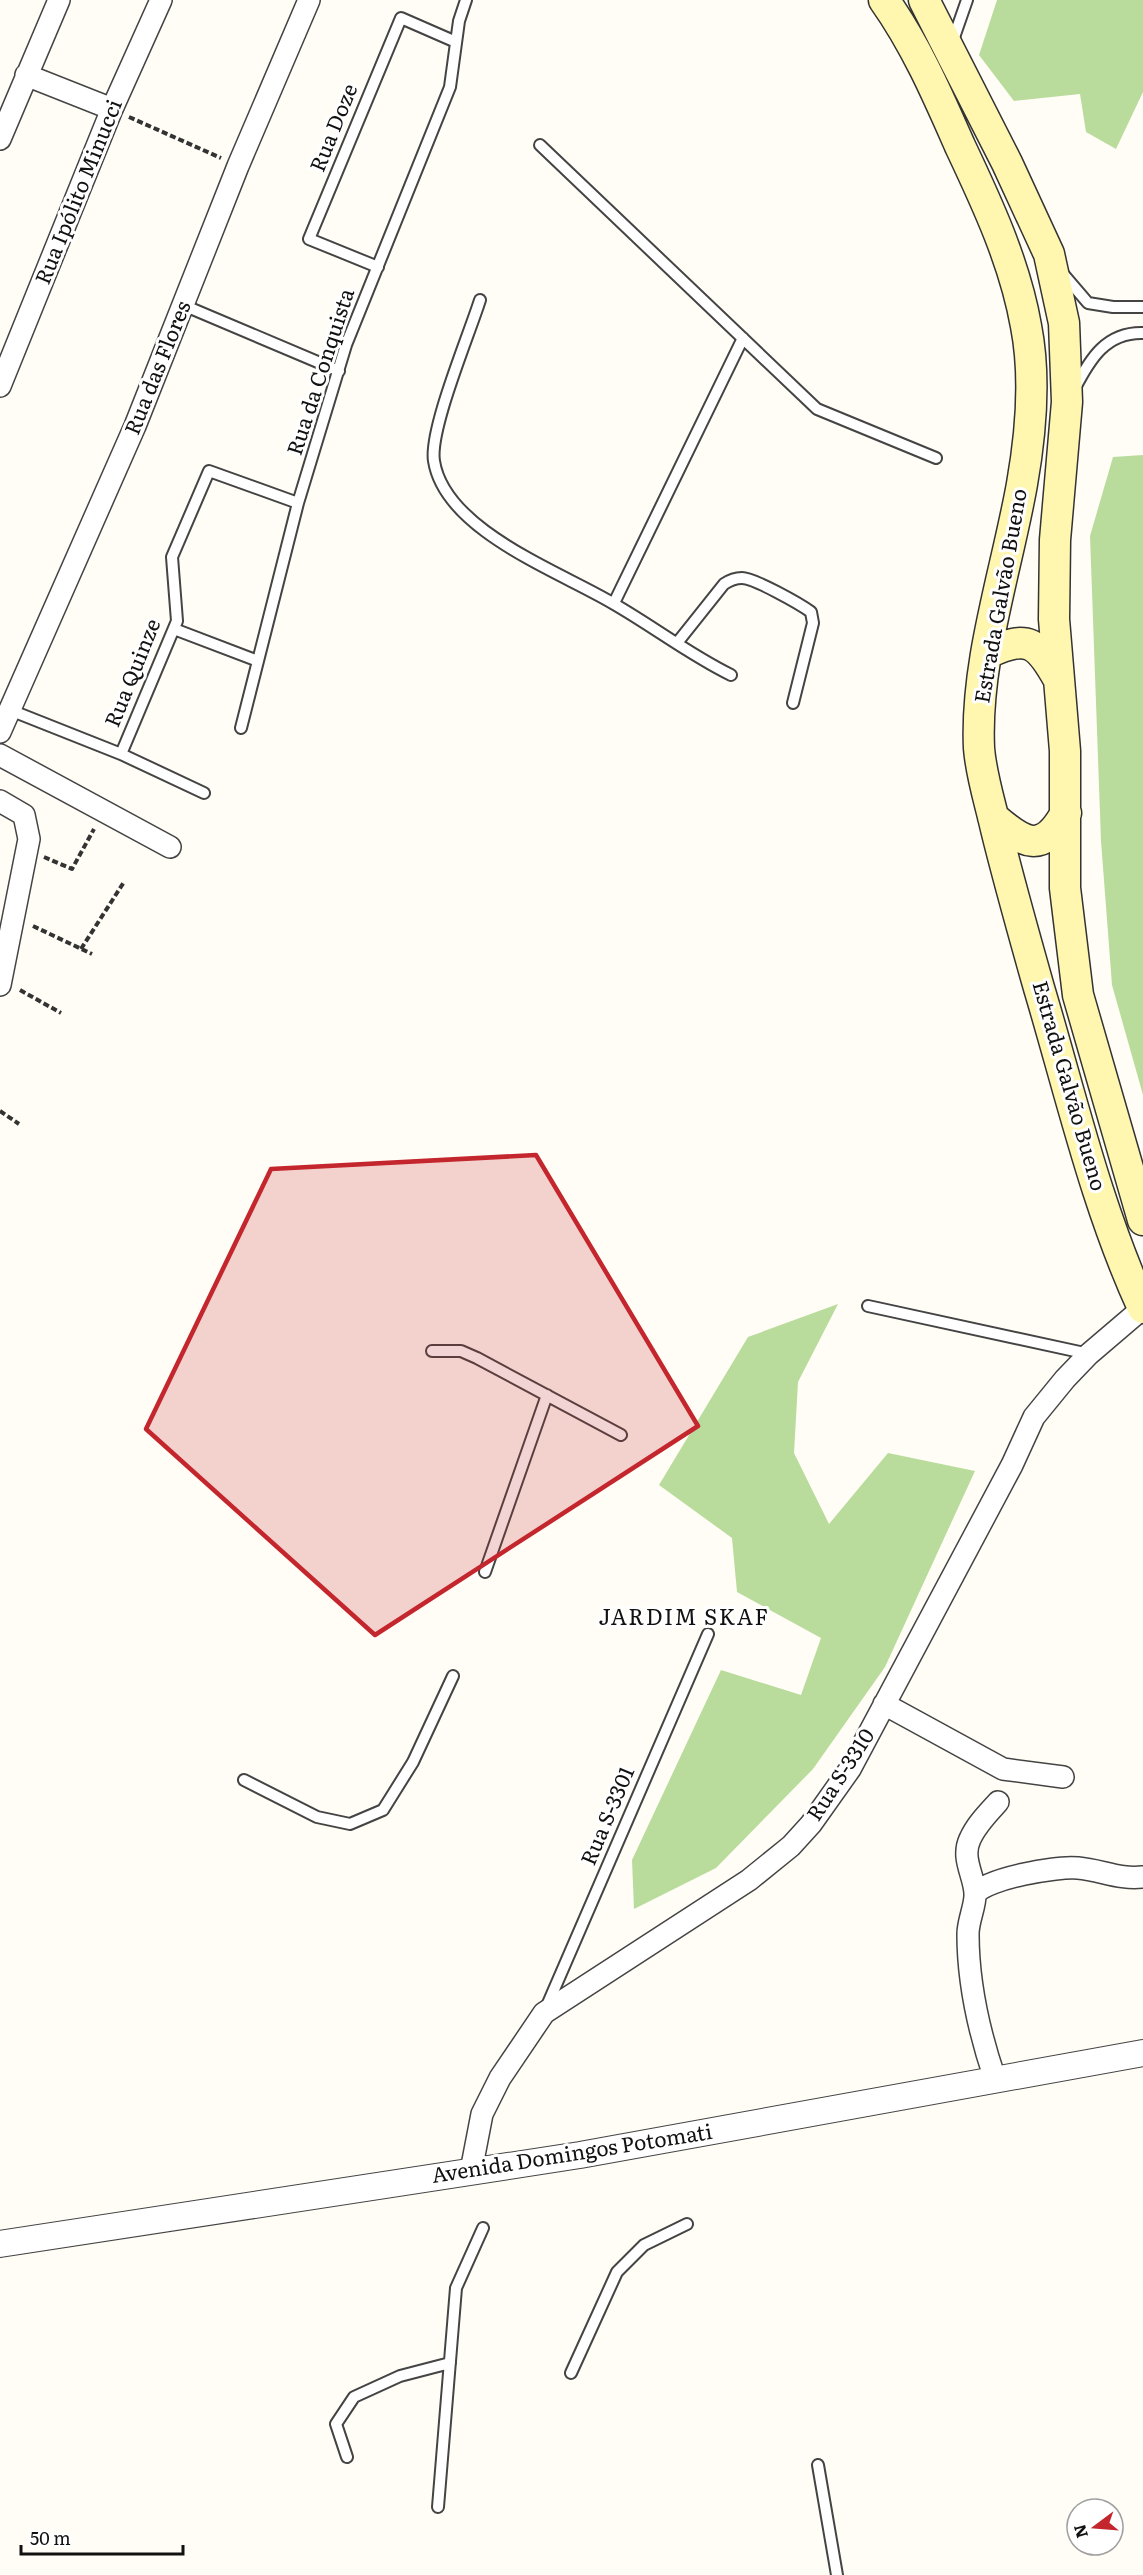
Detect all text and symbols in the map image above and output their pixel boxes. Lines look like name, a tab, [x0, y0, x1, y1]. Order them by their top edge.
street label: Rua Doze	[300, 78, 363, 176]
street label: Rua Ipólito Minucci	[25, 94, 128, 288]
street label: Rua da Conquista	[277, 283, 360, 459]
street label: Rua das Flores	[115, 295, 197, 439]
street label: Estrada Galvão Bueno	[964, 486, 1033, 705]
street label: Rua Quinze	[95, 613, 167, 731]
street label: Estrada Galvão Bueno	[1027, 977, 1116, 1194]
district label: JARDIM SKAF	[598, 1599, 770, 1632]
street label: Rua S-3310	[797, 1721, 880, 1826]
street label: Rua S-3301	[571, 1760, 641, 1869]
street label: Avenida Domingos Potomati	[429, 2114, 714, 2189]
north arrow	[1065, 2497, 1125, 2557]
scale bar	[21, 2518, 183, 2556]
text: N	[1066, 2522, 1093, 2541]
text: 50 m	[30, 2524, 71, 2551]

